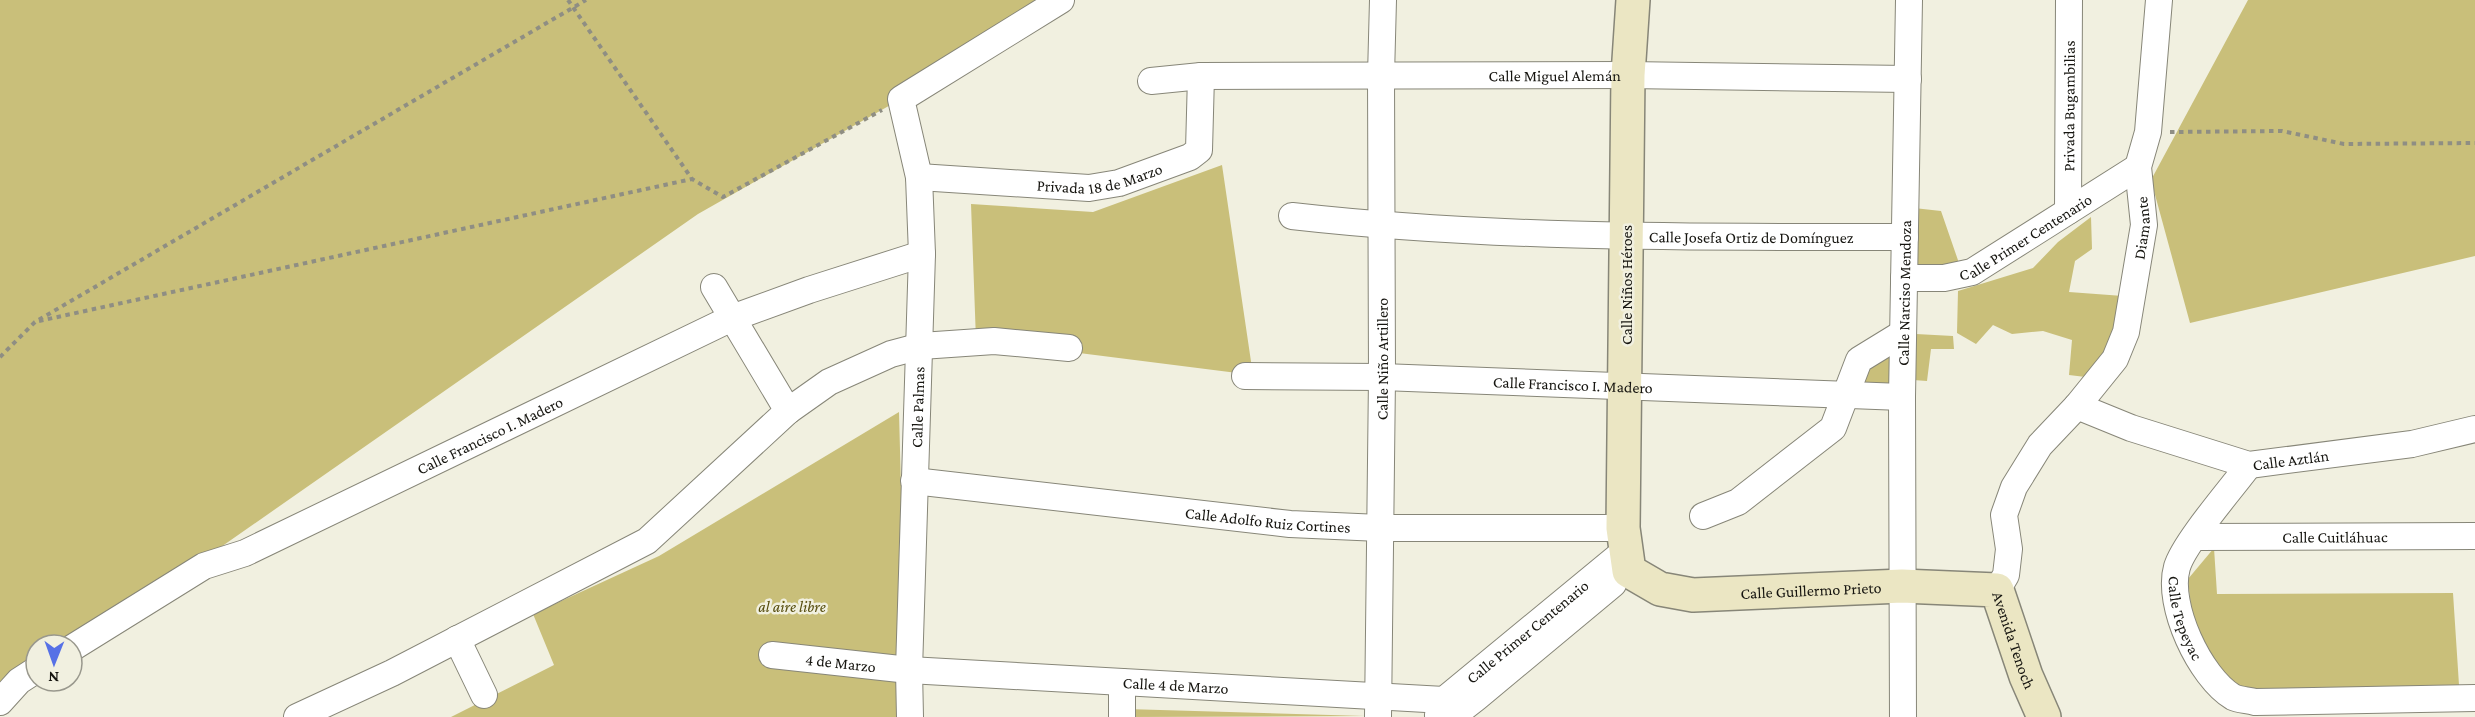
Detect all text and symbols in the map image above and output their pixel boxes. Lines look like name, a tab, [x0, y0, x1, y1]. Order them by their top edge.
street label: Privada Bugambilias	[2060, 40, 2078, 172]
street label: Calle Miguel Alemán	[1489, 67, 1621, 85]
street label: Privada 18 de Marzo	[1036, 159, 1164, 197]
street label: Calle Primer Centenario	[1958, 190, 2095, 283]
street label: Diamante	[2130, 196, 2152, 261]
street label: Calle Narciso Mendoza	[1894, 219, 1914, 366]
street label: Calle Niños Héroes	[1618, 225, 1635, 345]
street label: Calle Josefa Ortiz de Domínguez	[1649, 228, 1854, 247]
street label: Calle Niño Artillero	[1373, 298, 1391, 420]
street label: Calle Palmas	[907, 366, 927, 448]
street label: Calle Francisco I. Madero	[1493, 373, 1653, 396]
street label: Calle Francisco I. Madero	[414, 393, 565, 477]
street label: Calle Aztlán	[2252, 446, 2330, 473]
street label: Calle Adolfo Ruiz Cortines	[1184, 504, 1351, 535]
street label: Calle Cuitláhuac	[2282, 528, 2388, 545]
street label: Calle Primer Centenario	[1463, 576, 1592, 687]
street label: Calle Tepeyac	[2166, 576, 2206, 663]
street label: Calle Guillermo Prieto	[1740, 578, 1882, 601]
street label: Avenida Tenoch	[1990, 589, 2039, 691]
park label: al aire libre	[758, 598, 826, 615]
north arrow	[24, 633, 84, 693]
street label: 4 de Marzo	[805, 650, 877, 675]
text: N	[48, 669, 59, 686]
street label: Calle 4 de Marzo	[1122, 674, 1229, 696]

